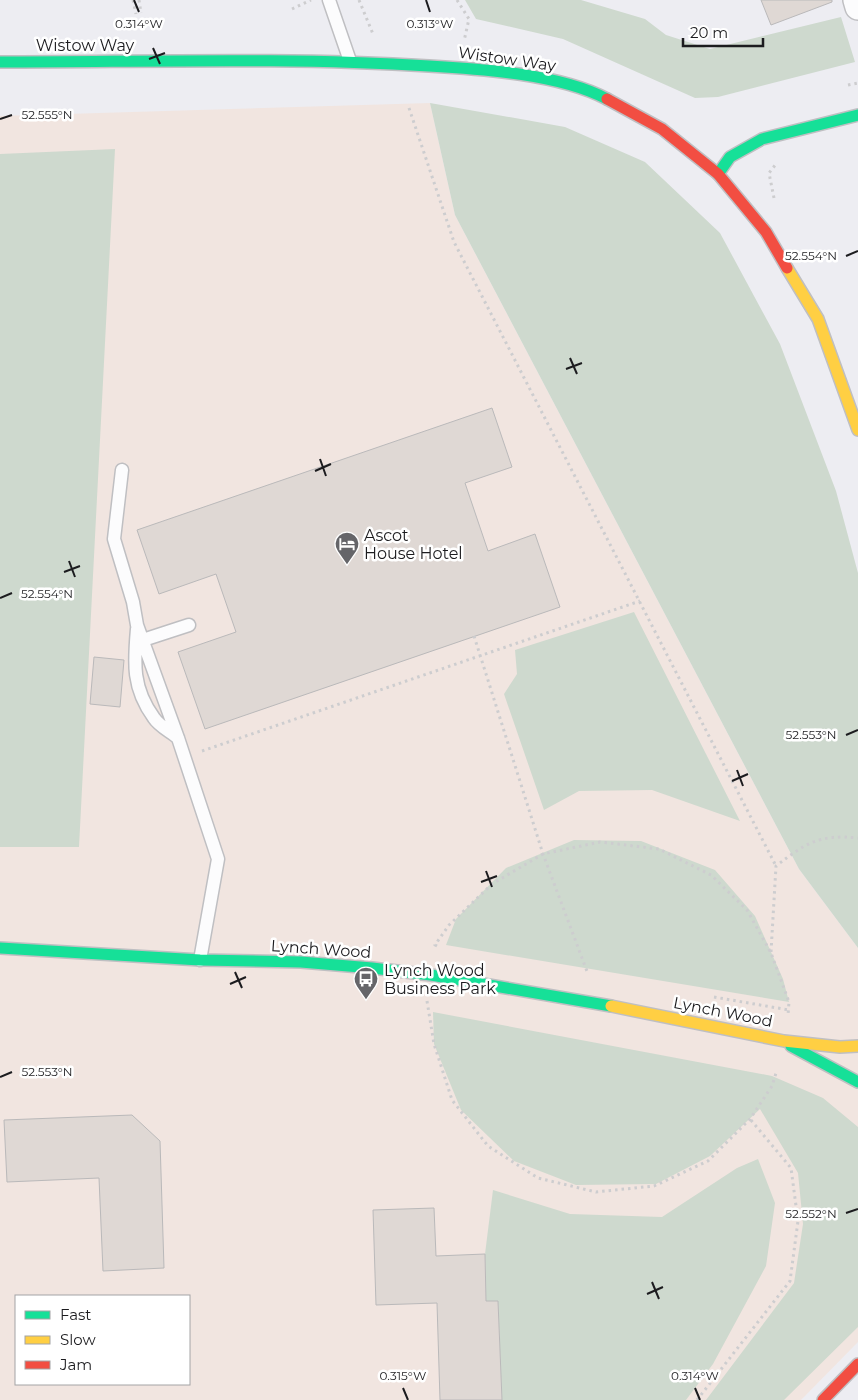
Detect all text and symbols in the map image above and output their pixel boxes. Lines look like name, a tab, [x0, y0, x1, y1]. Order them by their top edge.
scale bar	[683, 15, 763, 47]
text: 0.314°W	[115, 16, 163, 31]
text: 0.313°W	[407, 16, 453, 31]
text: 20 m	[690, 23, 728, 42]
street label: Wistow Way	[36, 36, 135, 55]
street label: Wistow Way	[457, 43, 557, 75]
text: 52.555°N	[21, 107, 73, 122]
text: 52.554°N	[785, 248, 837, 263]
place label: Ascot House Hotel	[364, 526, 463, 563]
hotel icon: Ascot House Hotel	[334, 531, 360, 565]
text: 52.554°N	[21, 586, 73, 601]
text: 52.553°N	[785, 727, 837, 742]
street label: Lynch Wood	[270, 936, 372, 962]
place label: Lynch Wood Business Park	[384, 961, 496, 998]
bus stop icon: Lynch Wood Business Park	[353, 966, 379, 1000]
street label: Lynch Wood	[672, 993, 774, 1031]
text: 52.553°N	[21, 1064, 73, 1079]
text: 52.552°N	[785, 1206, 837, 1221]
legend	[15, 1295, 190, 1385]
text: Fast	[60, 1305, 91, 1324]
text: Slow	[60, 1330, 96, 1349]
text: Jam	[59, 1355, 92, 1374]
text: 0.315°W	[380, 1368, 426, 1383]
text: 0.314°W	[671, 1368, 719, 1383]

